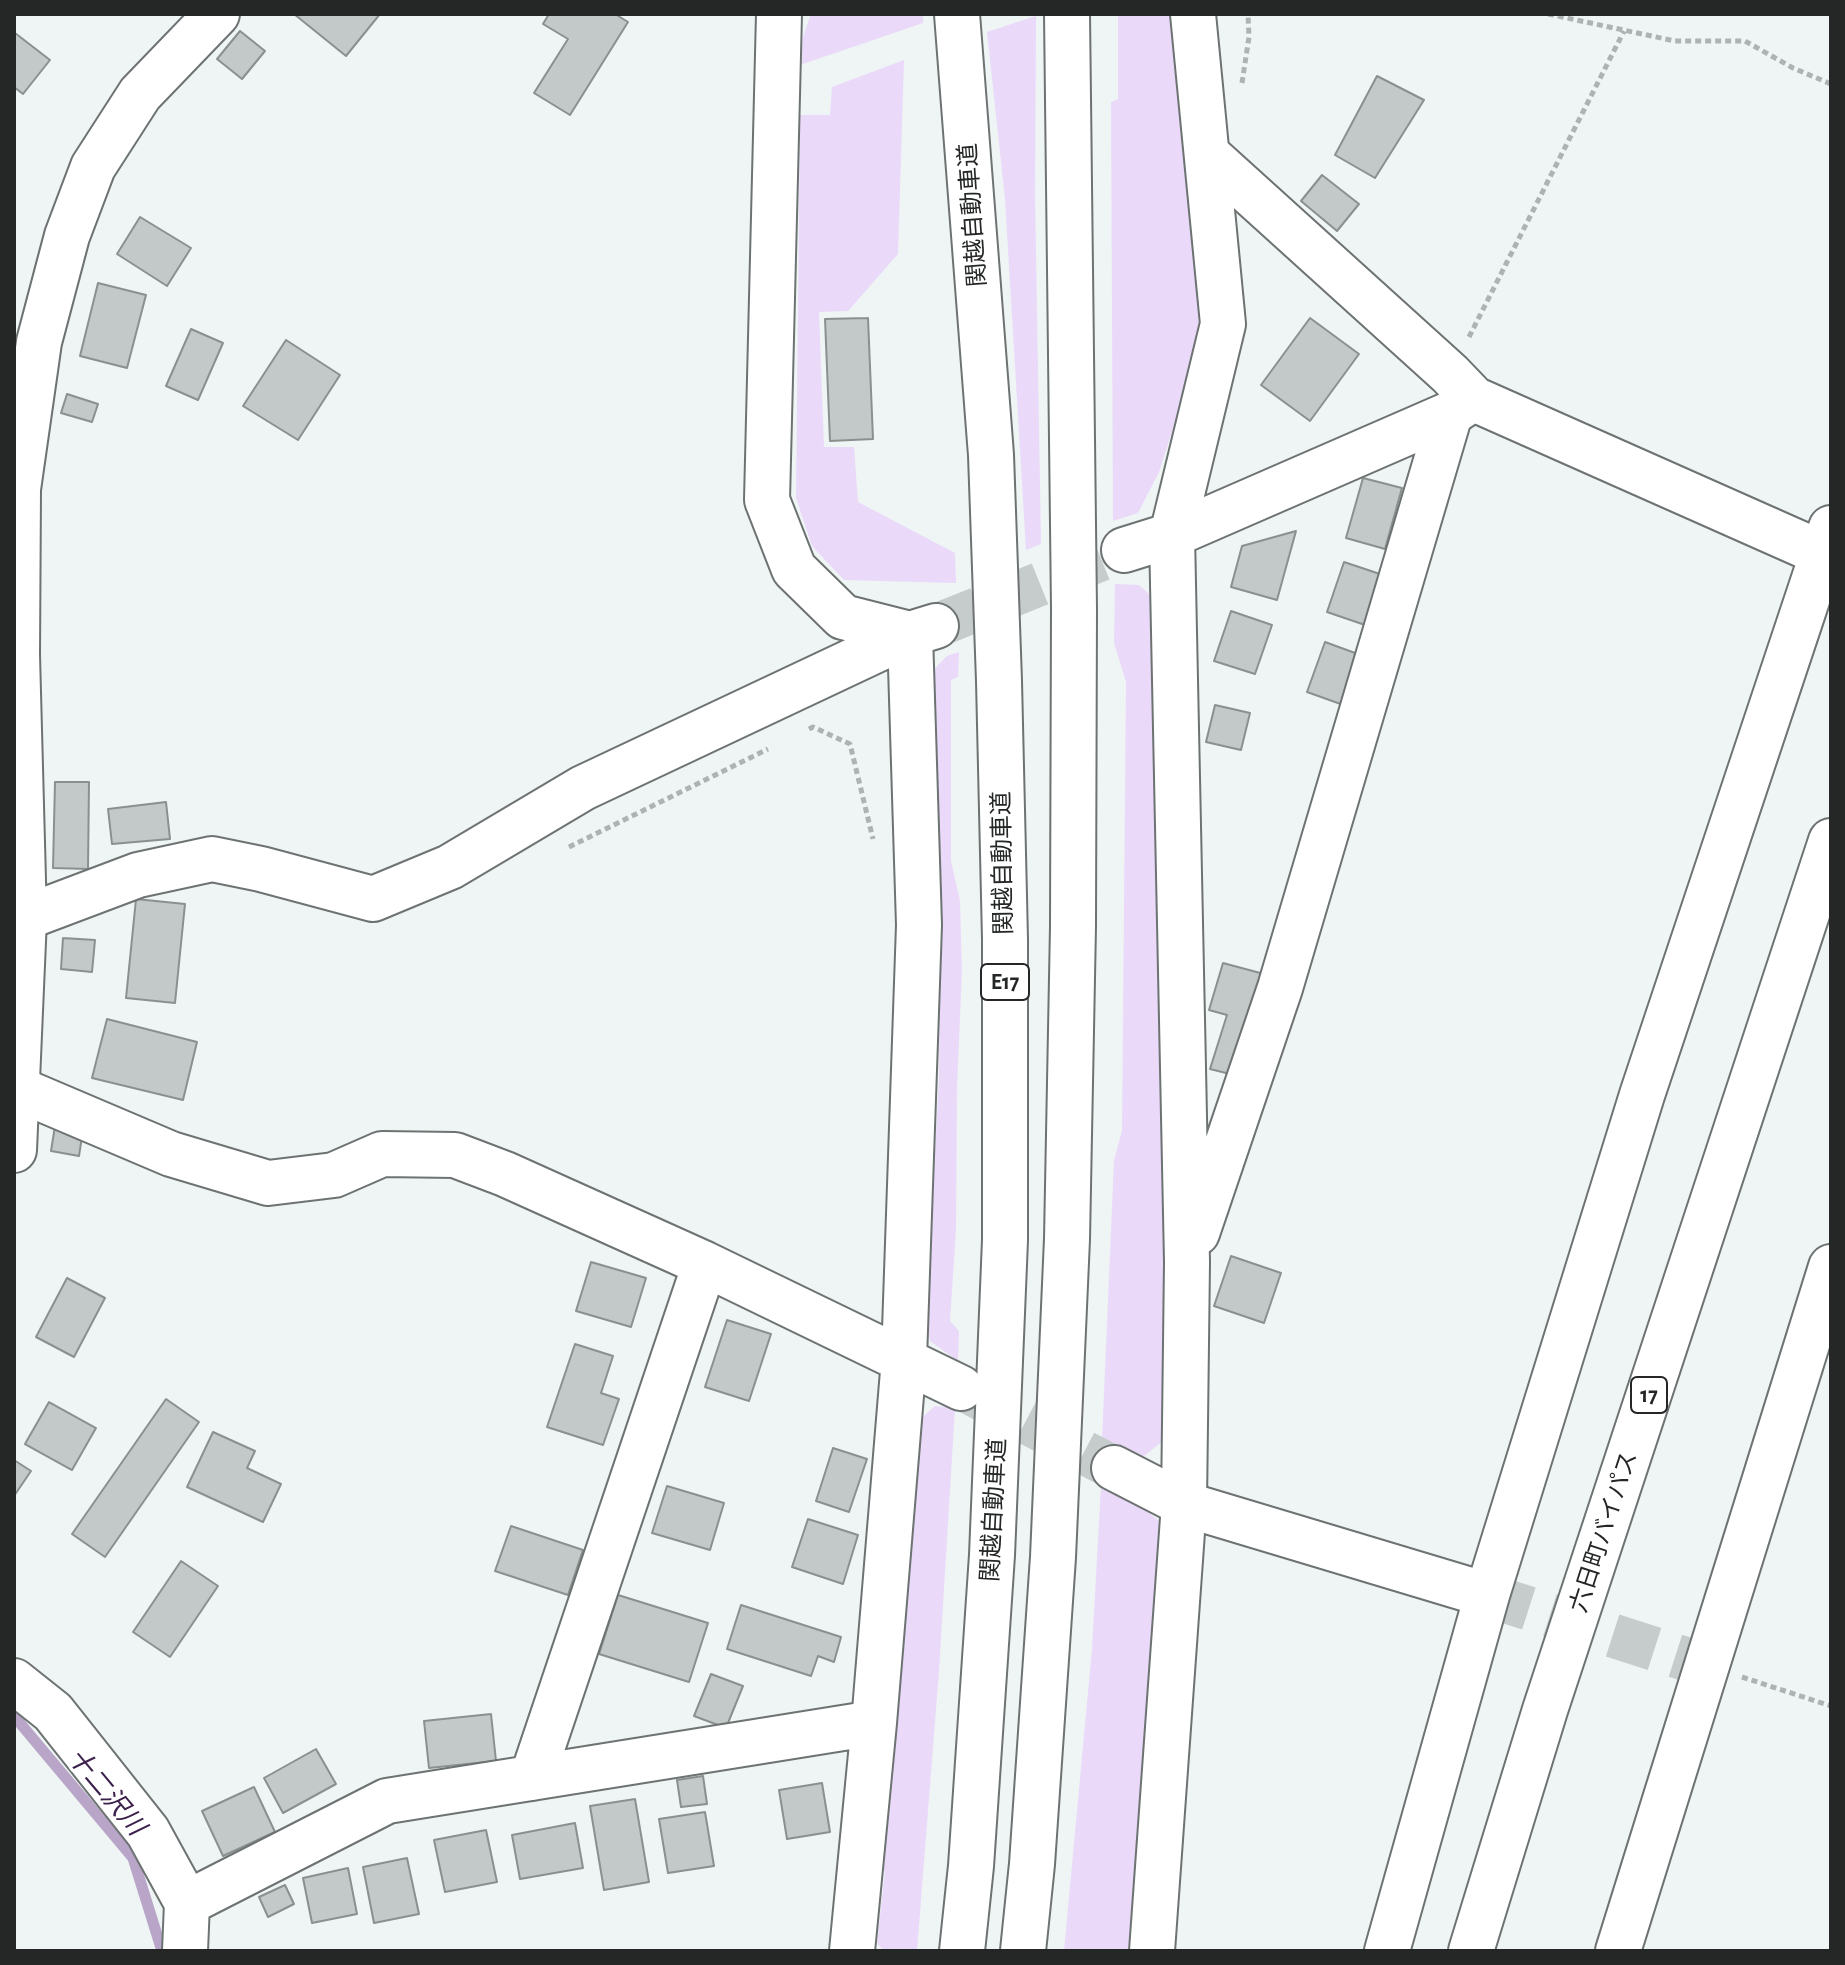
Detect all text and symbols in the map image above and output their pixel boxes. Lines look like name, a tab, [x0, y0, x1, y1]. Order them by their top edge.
street label: 関越自動車道	[954, 142, 992, 288]
street label: 関越自動車道	[987, 791, 1019, 935]
road number: E17	[981, 964, 1029, 1000]
road number: 17	[1631, 1377, 1667, 1413]
street label: 関越自動車道	[976, 1437, 1012, 1583]
street label: 六日町バイパス	[1564, 1448, 1644, 1616]
water label: 十二沢川	[61, 1742, 151, 1842]

